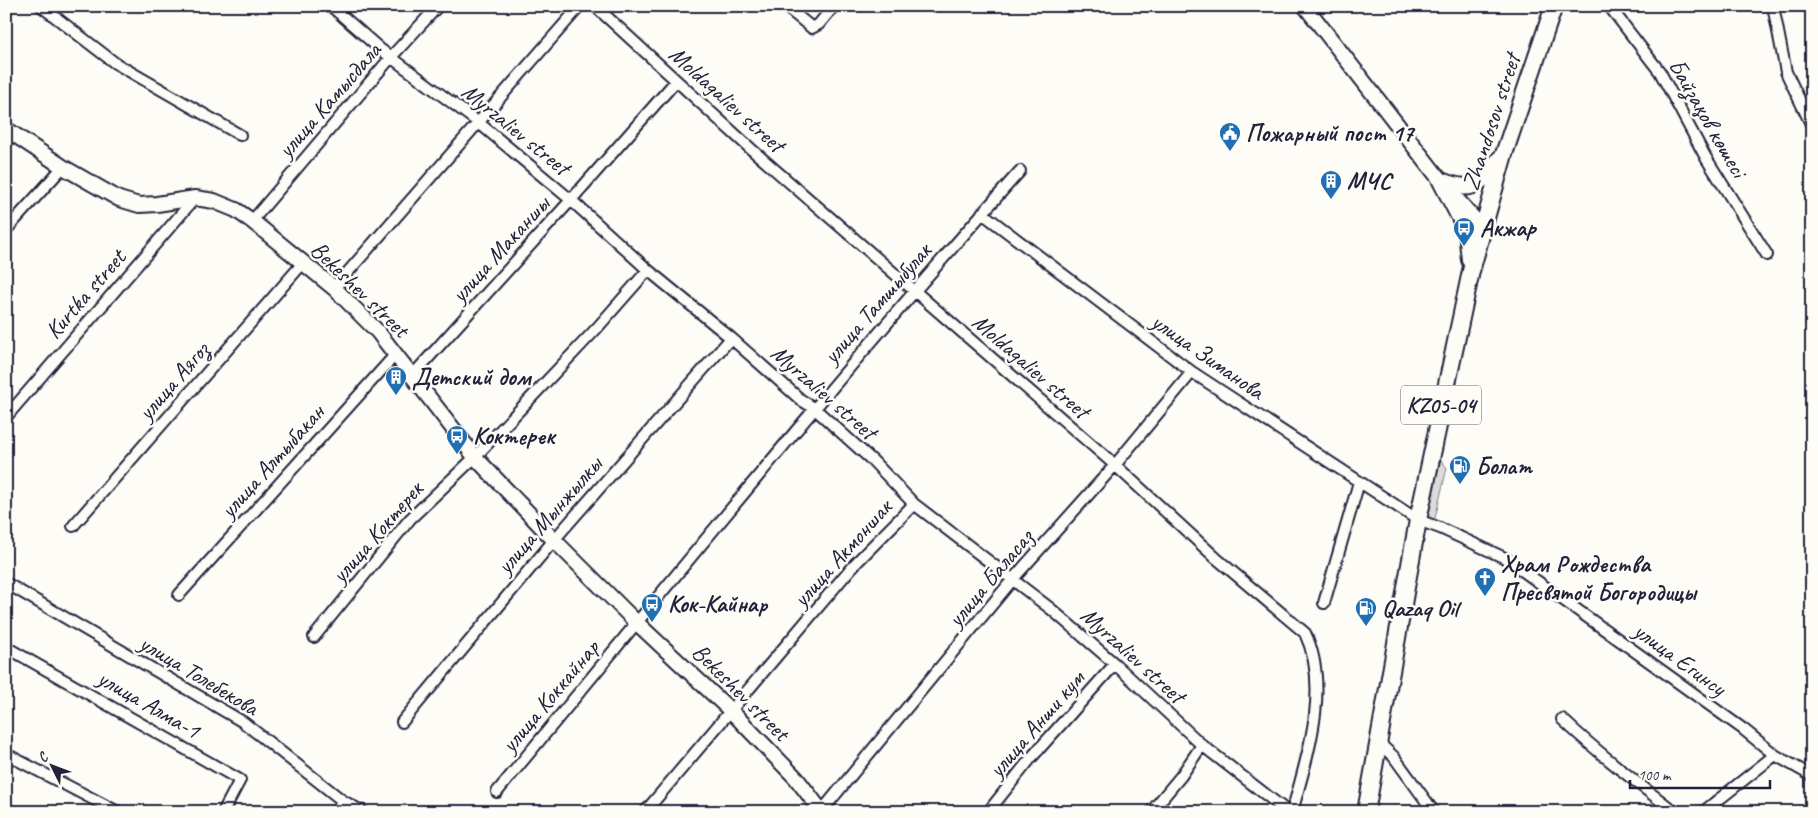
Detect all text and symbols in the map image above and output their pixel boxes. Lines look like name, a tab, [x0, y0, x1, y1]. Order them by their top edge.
street label: улица Камысдала	[269, 35, 388, 165]
street label: Moldagaliev street	[663, 39, 793, 161]
street label: Zhandosov street	[1455, 47, 1528, 194]
street label: Байзақов көшесі	[1661, 53, 1755, 185]
street label: Myrzaliev street	[456, 76, 578, 184]
place label: Пожарный пост 17	[1246, 118, 1416, 148]
public building icon: Пожарный пост 17	[1218, 121, 1242, 152]
place label: МЧС	[1347, 166, 1394, 196]
building icon: МЧС	[1319, 169, 1343, 200]
street label: улица Маканшы	[443, 188, 557, 310]
place label: Акжар	[1480, 213, 1538, 243]
bus stop icon: Акжар	[1452, 216, 1476, 247]
street label: Bekeshev street	[304, 235, 417, 345]
street label: улица Тамшыбулак	[815, 235, 939, 371]
street label: Kurtka street	[38, 242, 133, 345]
street label: улица Зиманова	[1144, 305, 1272, 407]
street label: Moldagaliev street	[966, 307, 1098, 427]
street label: улица Аягоз	[130, 334, 218, 428]
street label: Myrzaliev street	[765, 338, 885, 448]
place label: Детский дом	[412, 362, 532, 392]
building icon: Детский дом	[384, 365, 408, 396]
road number: KZ05-04	[1401, 386, 1481, 424]
street label: улица Алтыбакан	[212, 396, 332, 526]
place label: Коктерек	[473, 421, 557, 451]
bus stop icon: Коктерек	[445, 424, 469, 455]
street label: улица Мынжылкы	[488, 448, 610, 582]
place label: Болат	[1476, 451, 1533, 481]
fuel station icon: Болат	[1448, 454, 1472, 485]
street label: улица Коктерек	[323, 473, 431, 591]
street label: улица Акмоншак	[784, 491, 900, 615]
street label: улица Баласаз	[939, 522, 1041, 635]
place label: Храм Рождества Пресвятой Богородицы	[1501, 549, 1698, 607]
church icon: Храм Рождества Пресвятой Богородицы	[1473, 566, 1497, 597]
place label: Кок-Кайнар	[668, 589, 769, 619]
bus stop icon: Кок-Кайнар	[640, 592, 664, 623]
place label: Qazaq Oil	[1382, 593, 1463, 623]
fuel station icon: Qazaq Oil	[1354, 596, 1378, 627]
street label: Myrzaliev street	[1075, 600, 1194, 712]
street label: улица Егинсу	[1626, 614, 1733, 704]
street label: улица Толебекова	[132, 627, 265, 723]
street label: улица Коккайнар	[493, 632, 607, 760]
street label: Bekeshev street	[686, 637, 798, 749]
street label: улица Алма-1	[91, 662, 207, 746]
street label: улица Анши кум	[980, 663, 1092, 785]
north arrow	[28, 740, 78, 790]
text: С	[34, 748, 53, 766]
scale bar	[1630, 758, 1770, 790]
text: 100 m	[1638, 766, 1672, 785]

